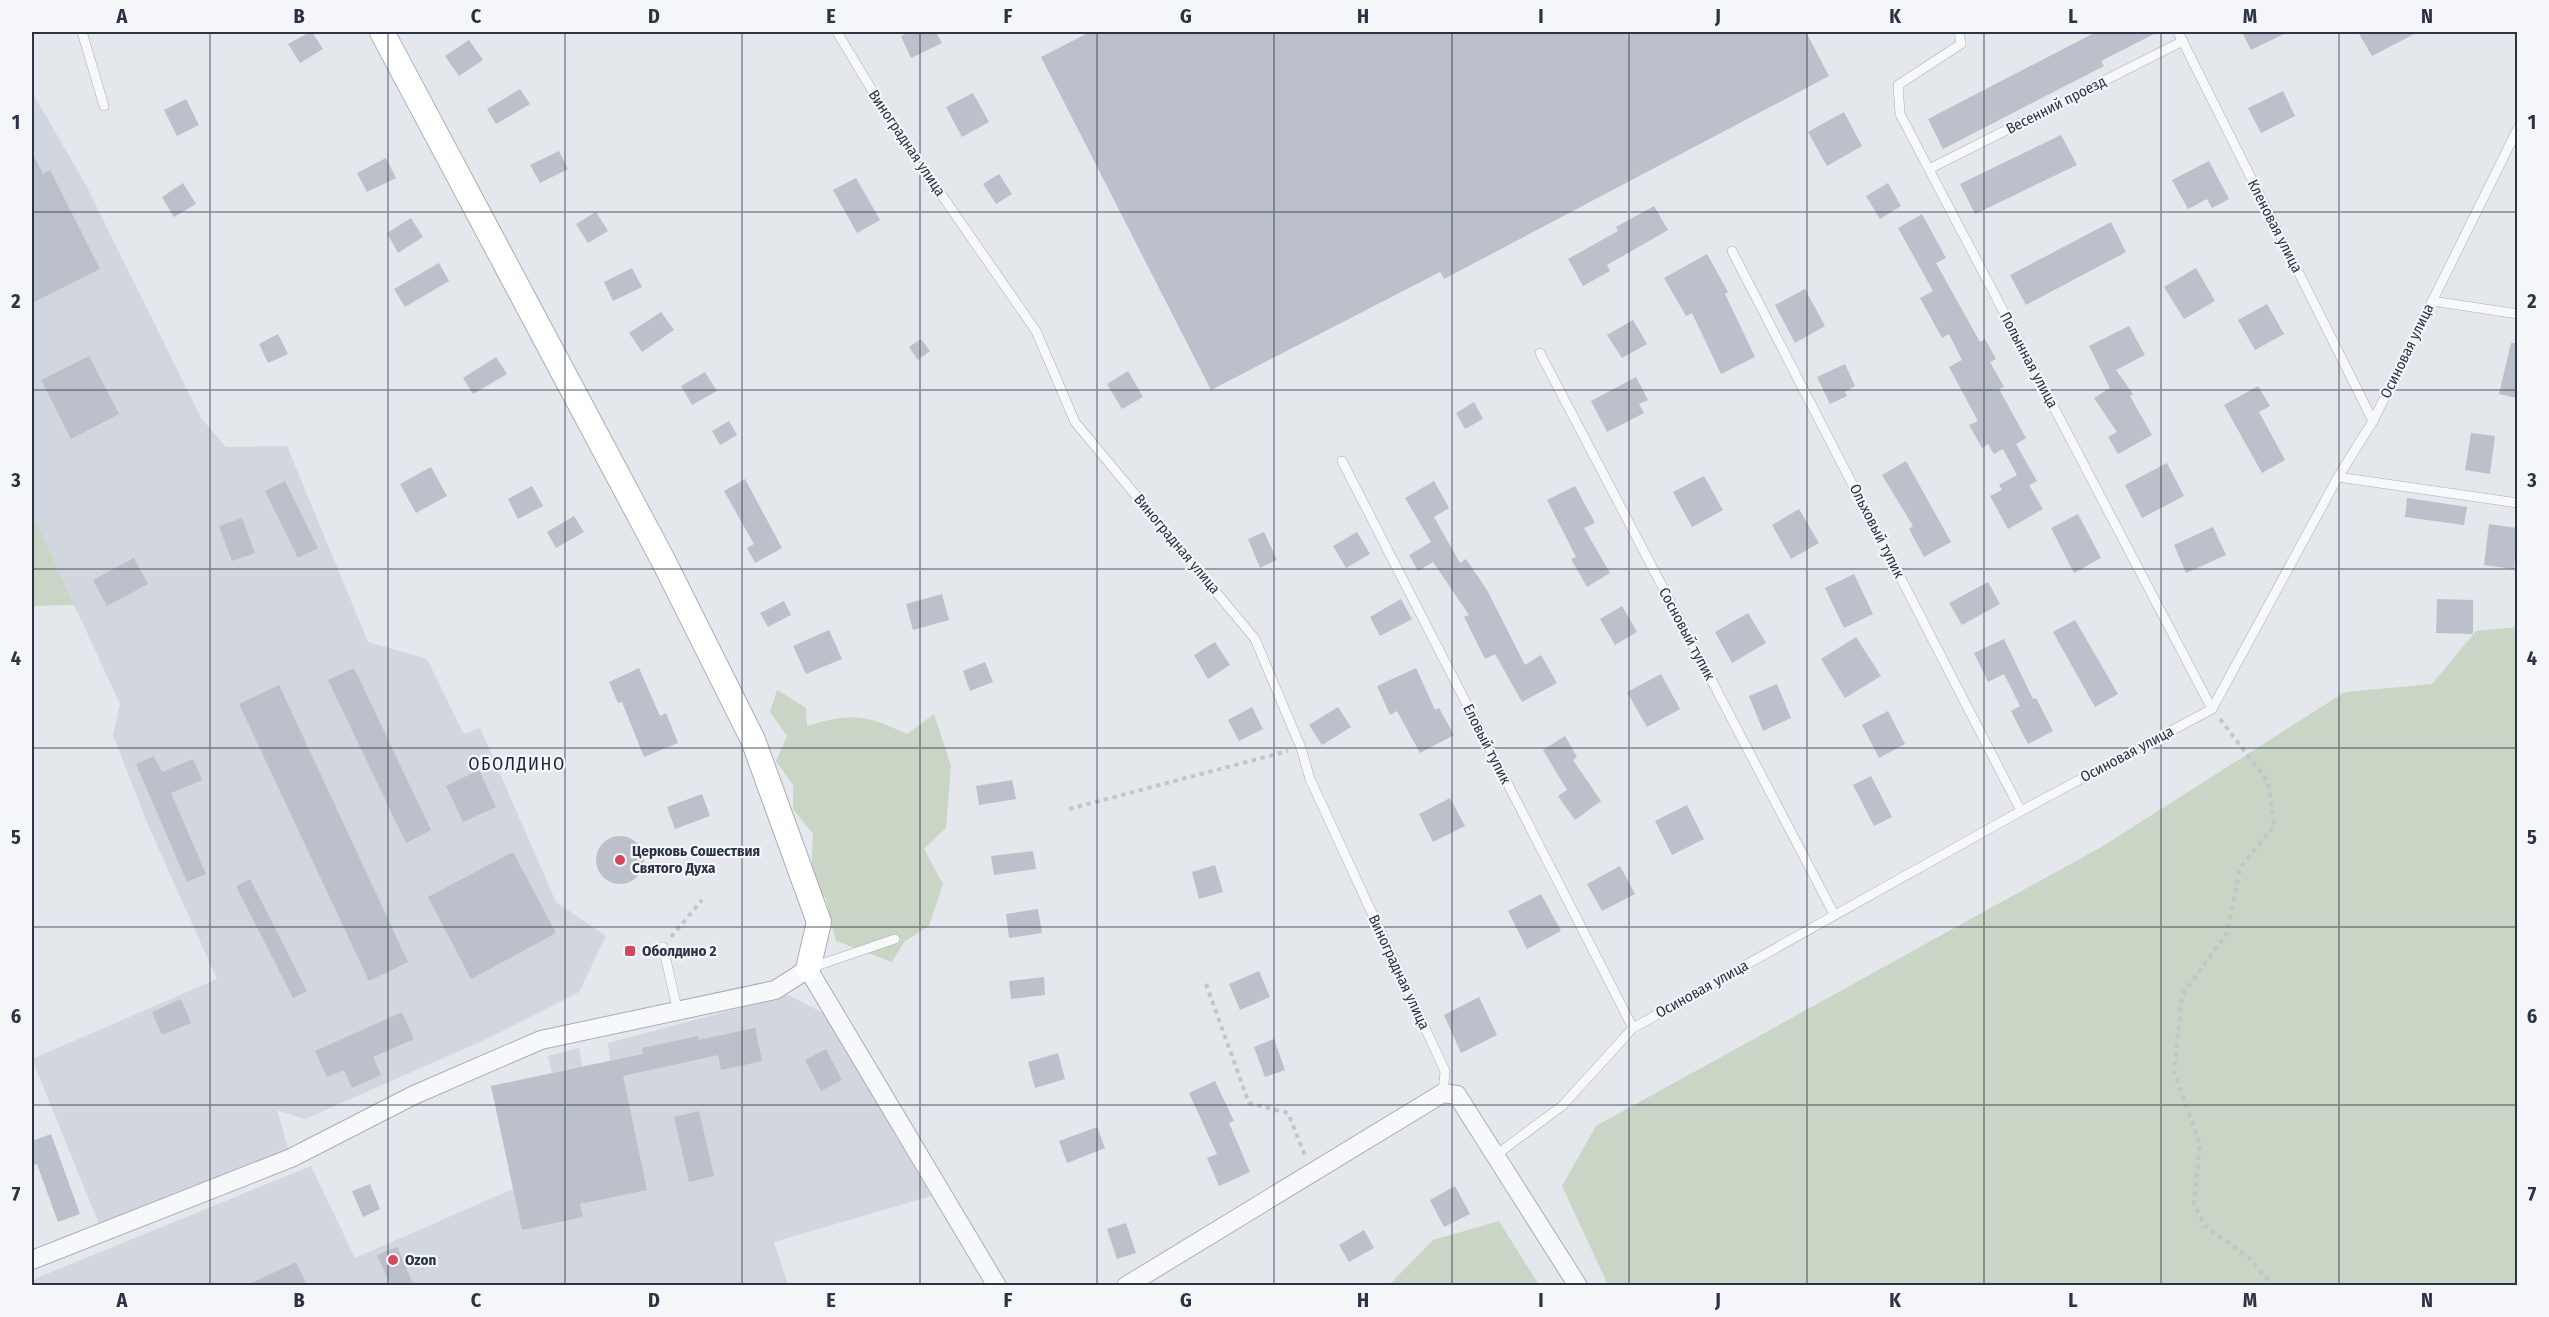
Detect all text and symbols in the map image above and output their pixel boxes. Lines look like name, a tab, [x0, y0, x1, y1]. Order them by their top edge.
text: A	[116, 4, 129, 28]
text: B	[293, 4, 305, 28]
text: C	[471, 4, 482, 28]
text: D	[648, 4, 660, 28]
text: E	[826, 4, 836, 28]
text: F	[1004, 4, 1013, 28]
text: G	[1180, 4, 1192, 28]
text: H	[1357, 4, 1369, 28]
text: I	[1538, 4, 1544, 28]
text: J	[1714, 4, 1721, 28]
text: K	[1889, 4, 1901, 28]
text: L	[2068, 4, 2078, 28]
text: M	[2243, 4, 2257, 28]
text: N	[2421, 4, 2433, 28]
street label: Весенний проезд	[2003, 72, 2109, 138]
street label: Виноградная улица	[865, 86, 949, 200]
text: 1	[12, 110, 20, 134]
text: 1	[2528, 110, 2536, 134]
street label: Кленовая улица	[2244, 176, 2306, 276]
text: 2	[10, 289, 21, 313]
text: 2	[2526, 289, 2537, 313]
street label: Осиновая улица	[2376, 301, 2438, 401]
street label: Полынная улица	[1996, 309, 2062, 411]
text: 3	[10, 468, 21, 492]
text: 3	[2526, 468, 2537, 492]
street label: Ольховый тупик	[1846, 481, 1908, 581]
street label: Виноградная улица	[1130, 490, 1224, 598]
street label: Сосновый тупик	[1655, 585, 1719, 683]
text: 4	[11, 646, 21, 670]
text: 4	[2527, 646, 2537, 670]
street label: Еловый тупик	[1459, 701, 1515, 787]
street label: Осиновая улица	[2077, 722, 2177, 786]
district label: ОБОЛДИНО	[468, 753, 566, 775]
text: 5	[11, 825, 21, 849]
text: 5	[2527, 825, 2537, 849]
place label: Церковь Сошествия Святого Духа	[632, 842, 760, 877]
marker: Церковь Сошествия Святого Духа	[613, 853, 627, 867]
street label: Виноградная улица	[1365, 912, 1433, 1032]
place label: Оболдино 2	[642, 942, 717, 960]
marker: Оболдино 2	[623, 944, 637, 958]
street label: Осиновая улица	[1653, 956, 1751, 1022]
text: 6	[11, 1004, 21, 1028]
text: 6	[2527, 1004, 2537, 1028]
text: 7	[12, 1182, 21, 1206]
text: 7	[2528, 1182, 2537, 1206]
place label: Ozon	[405, 1251, 436, 1269]
marker: Ozon	[386, 1253, 400, 1267]
text: A	[116, 1288, 129, 1312]
text: B	[293, 1288, 305, 1312]
text: C	[471, 1288, 482, 1312]
text: D	[648, 1288, 660, 1312]
text: E	[826, 1288, 836, 1312]
text: F	[1004, 1288, 1013, 1312]
text: G	[1180, 1288, 1192, 1312]
text: H	[1357, 1288, 1369, 1312]
text: I	[1538, 1288, 1544, 1312]
text: J	[1714, 1288, 1721, 1312]
text: K	[1889, 1288, 1901, 1312]
text: L	[2068, 1288, 2078, 1312]
text: M	[2243, 1288, 2257, 1312]
text: N	[2421, 1288, 2433, 1312]

